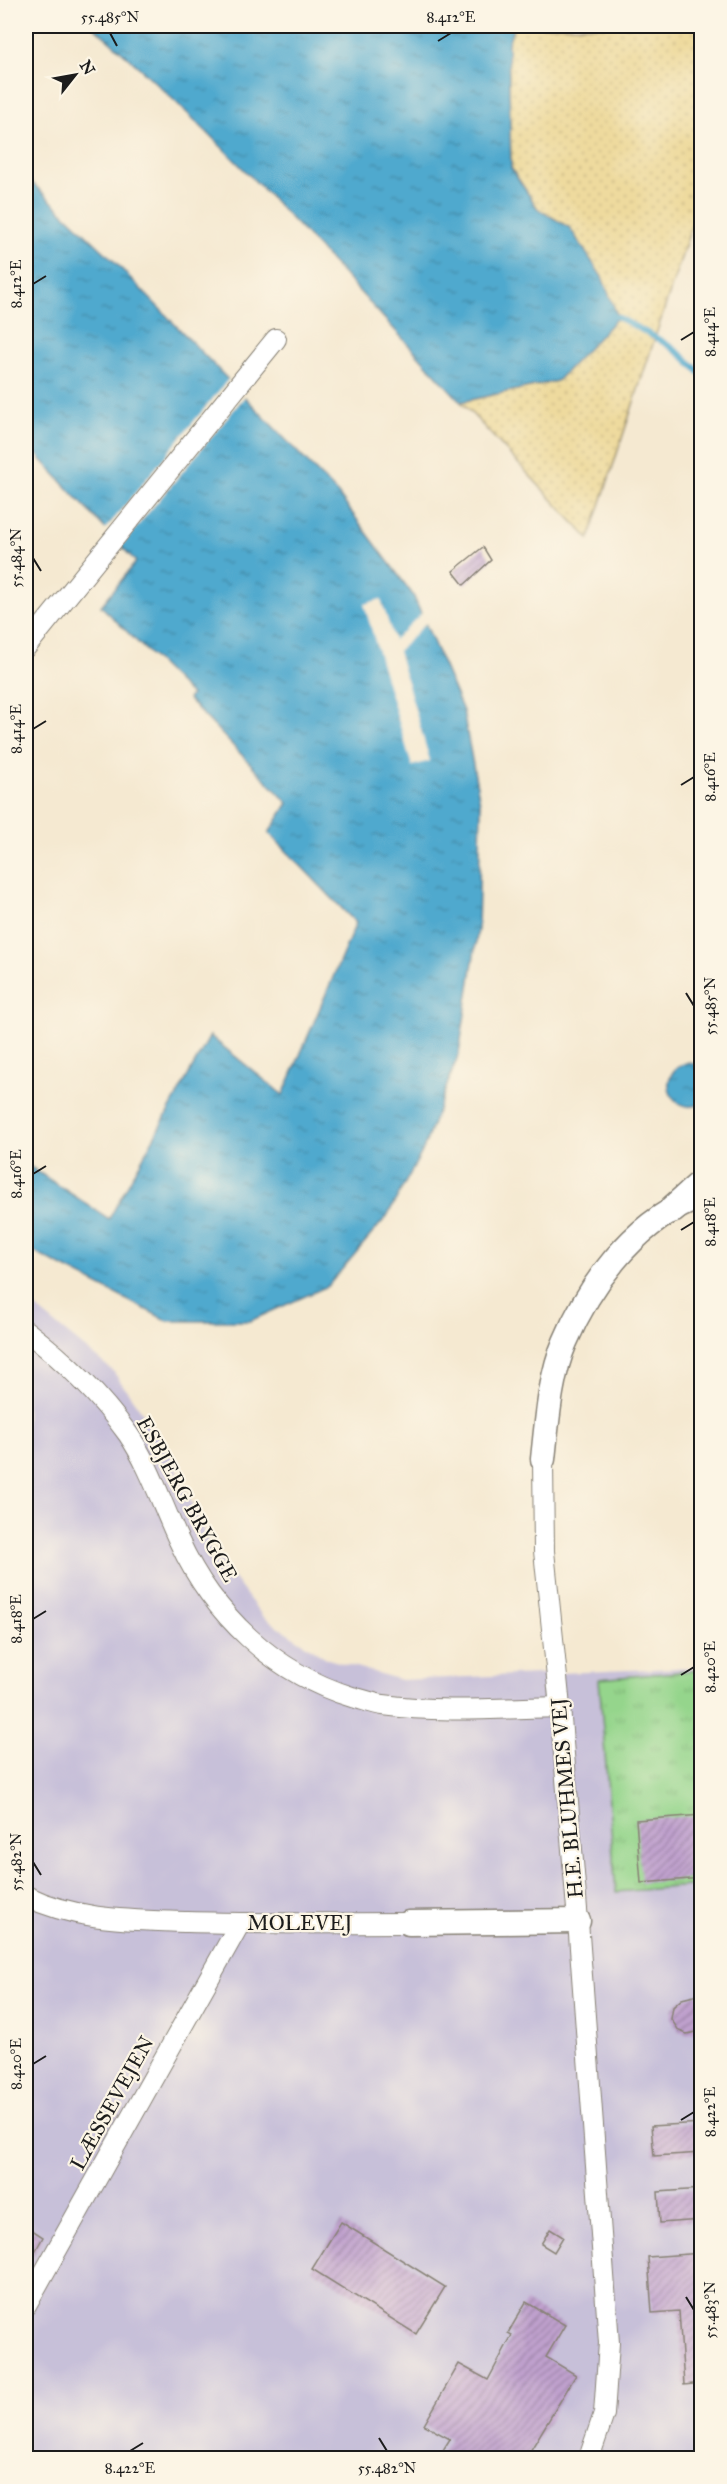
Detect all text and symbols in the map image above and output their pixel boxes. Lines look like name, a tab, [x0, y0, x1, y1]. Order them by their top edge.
text: 55.485°N	[81, 8, 139, 26]
text: 8.412°E	[426, 8, 476, 26]
north arrow	[45, 45, 105, 105]
text: N	[76, 57, 99, 79]
text: 8.412°E	[7, 259, 25, 309]
text: 8.414°E	[701, 307, 719, 357]
text: 55.484°N	[7, 528, 25, 588]
text: 8.414°E	[7, 704, 25, 754]
text: 8.416°E	[701, 752, 719, 802]
text: 55.485°N	[701, 977, 719, 1035]
text: 8.416°E	[7, 1149, 25, 1199]
text: 8.418°E	[701, 1197, 719, 1247]
street label: ESBJERG BRYGGE	[131, 1412, 243, 1586]
text: 8.418°E	[7, 1594, 25, 1644]
text: 8.420°E	[701, 1641, 719, 1693]
street label: H.E. BLUHMES VEJ	[545, 1696, 589, 1899]
text: 55.482°N	[7, 1832, 25, 1891]
street label: MOLEVEJ	[247, 1910, 353, 1936]
street label: LÆSSEVEJEN	[64, 2031, 160, 2175]
text: 8.420°E	[7, 2038, 25, 2090]
text: 8.422°E	[701, 2086, 719, 2137]
text: 55.483°N	[701, 2281, 719, 2339]
text: 8.422°E	[105, 2459, 156, 2477]
text: 55.482°N	[358, 2459, 417, 2477]

